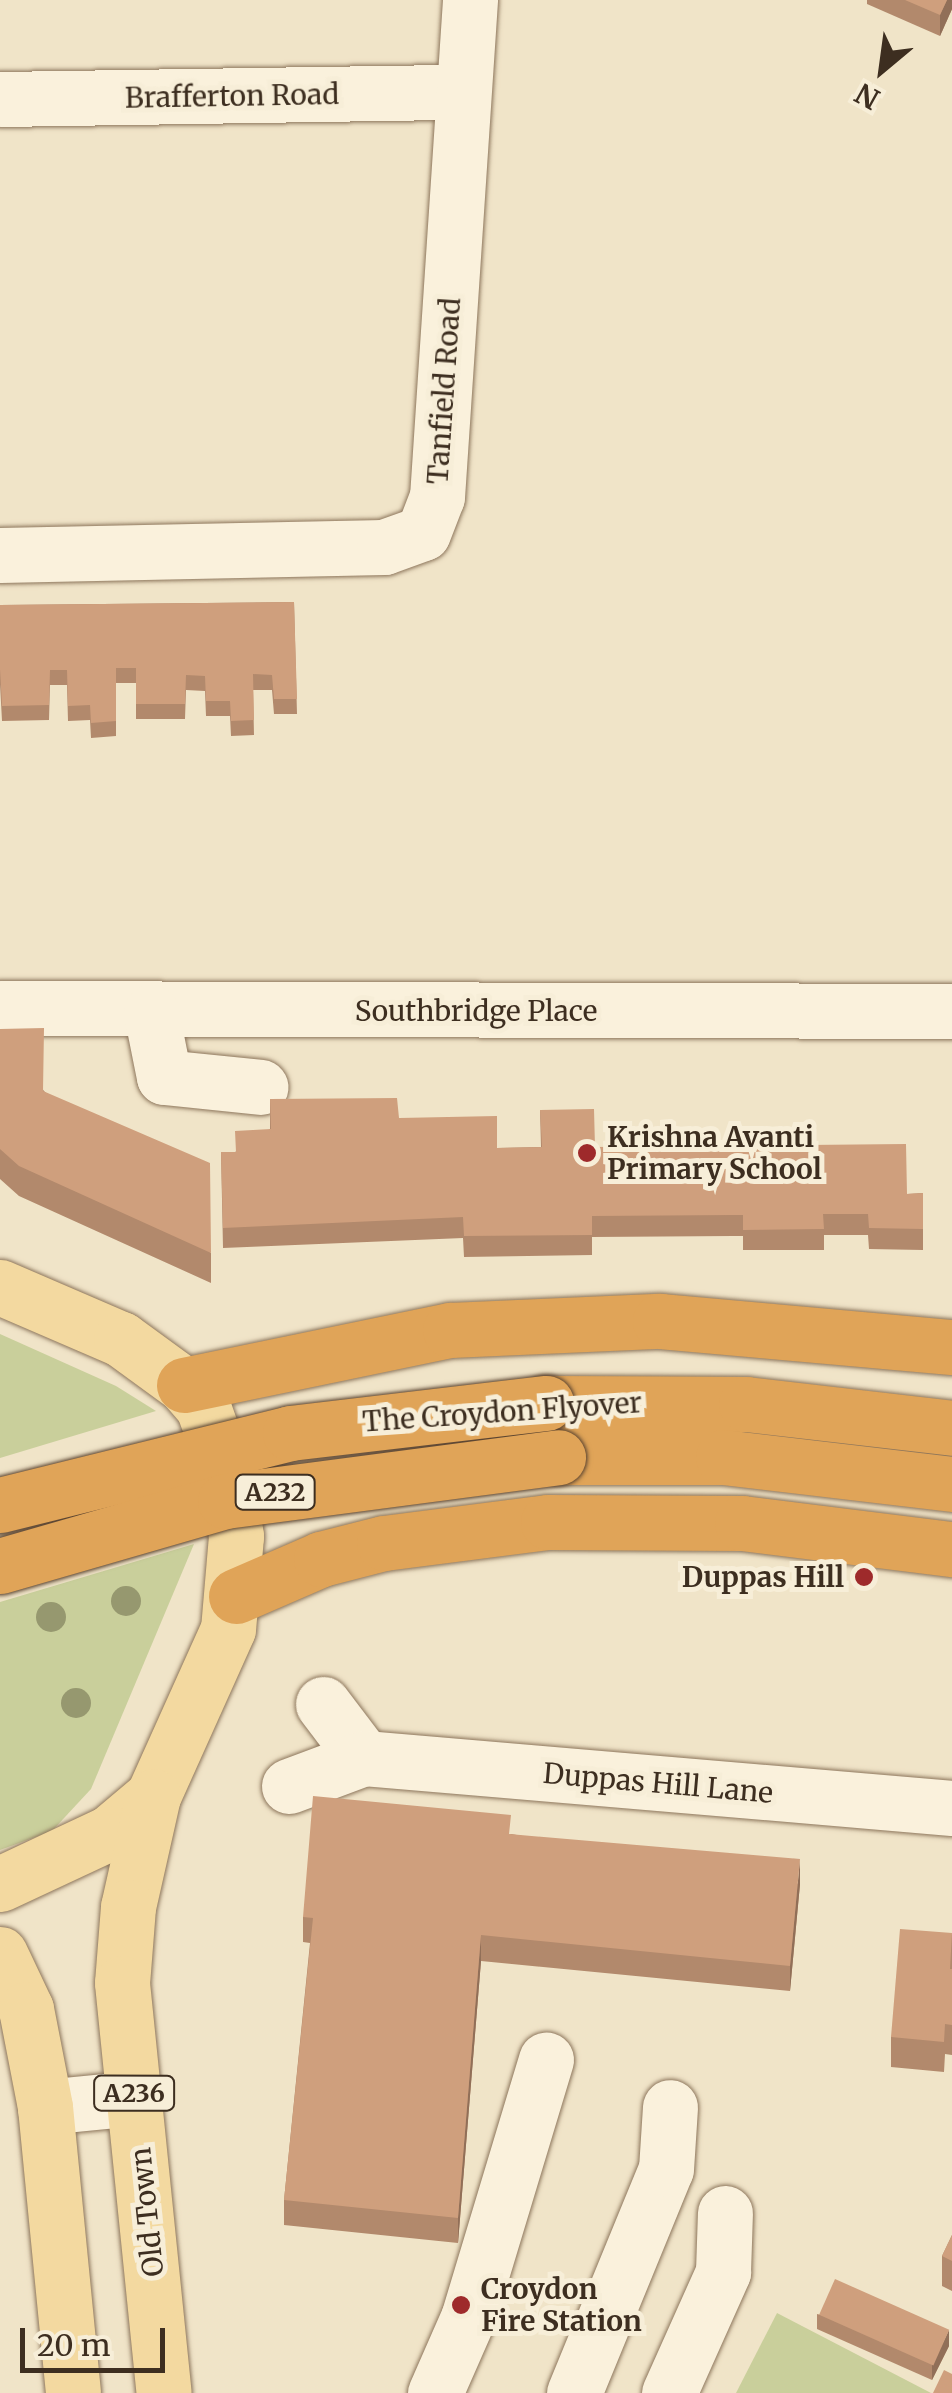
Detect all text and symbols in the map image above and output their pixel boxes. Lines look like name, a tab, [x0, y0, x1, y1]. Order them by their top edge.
north arrow	[832, 20, 932, 120]
text: N	[849, 75, 886, 117]
street label: Brafferton Road	[125, 77, 339, 115]
street label: Tanfield Road	[421, 297, 467, 485]
street label: Southbridge Place	[355, 994, 597, 1028]
place label: Krishna Avanti Primary School	[607, 1120, 822, 1186]
marker: Krishna Avanti Primary School	[576, 1142, 598, 1164]
street label: The Croydon Flyover	[361, 1385, 643, 1439]
road number: A232	[232, 1472, 318, 1512]
place label: Duppas Hill	[682, 1560, 844, 1594]
marker: Duppas Hill	[853, 1566, 875, 1588]
street label: Duppas Hill Lane	[542, 1756, 774, 1810]
road number: A236	[92, 2073, 176, 2113]
street label: Old Town	[124, 2146, 170, 2278]
place label: Croydon Fire Station	[481, 2272, 642, 2338]
marker: Croydon Fire Station	[450, 2294, 472, 2316]
scale bar	[25, 2308, 170, 2370]
text: 20 m	[37, 2326, 110, 2364]

